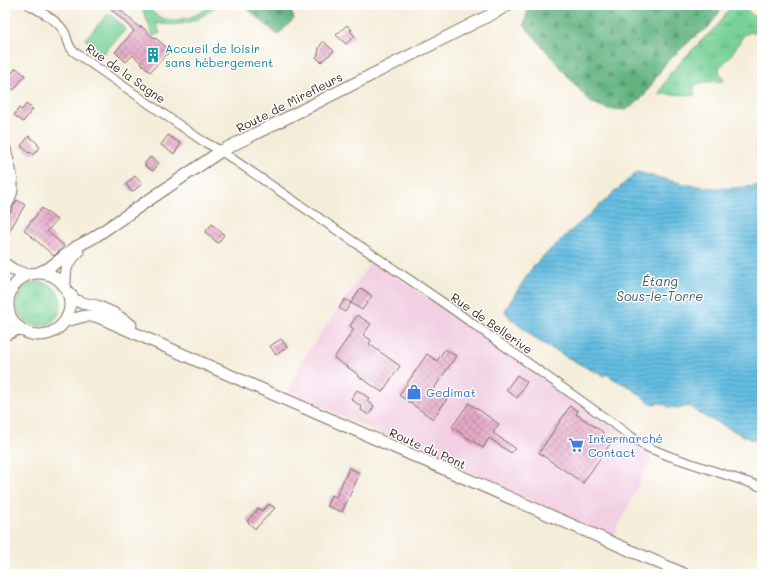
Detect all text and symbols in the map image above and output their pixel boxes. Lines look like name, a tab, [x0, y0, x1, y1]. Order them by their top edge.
street label: Rue de la Sagne	[83, 39, 169, 107]
place label: Accueil de loisir sans hébergement	[165, 40, 273, 70]
building icon: Accueil de loisir sans hébergement	[144, 46, 162, 64]
street label: Route de Mirefleurs	[233, 68, 345, 136]
water label: Étang Sous-le-Torre	[617, 272, 703, 304]
street label: Rue de Bellerive	[448, 289, 536, 357]
shop icon: Gedimat	[405, 383, 423, 401]
place label: Gedimat	[426, 384, 476, 400]
street label: Route du Pont	[387, 424, 469, 472]
place label: Intermarché Contact	[588, 430, 663, 460]
supermarket icon: Intermarché Contact	[567, 436, 585, 454]

